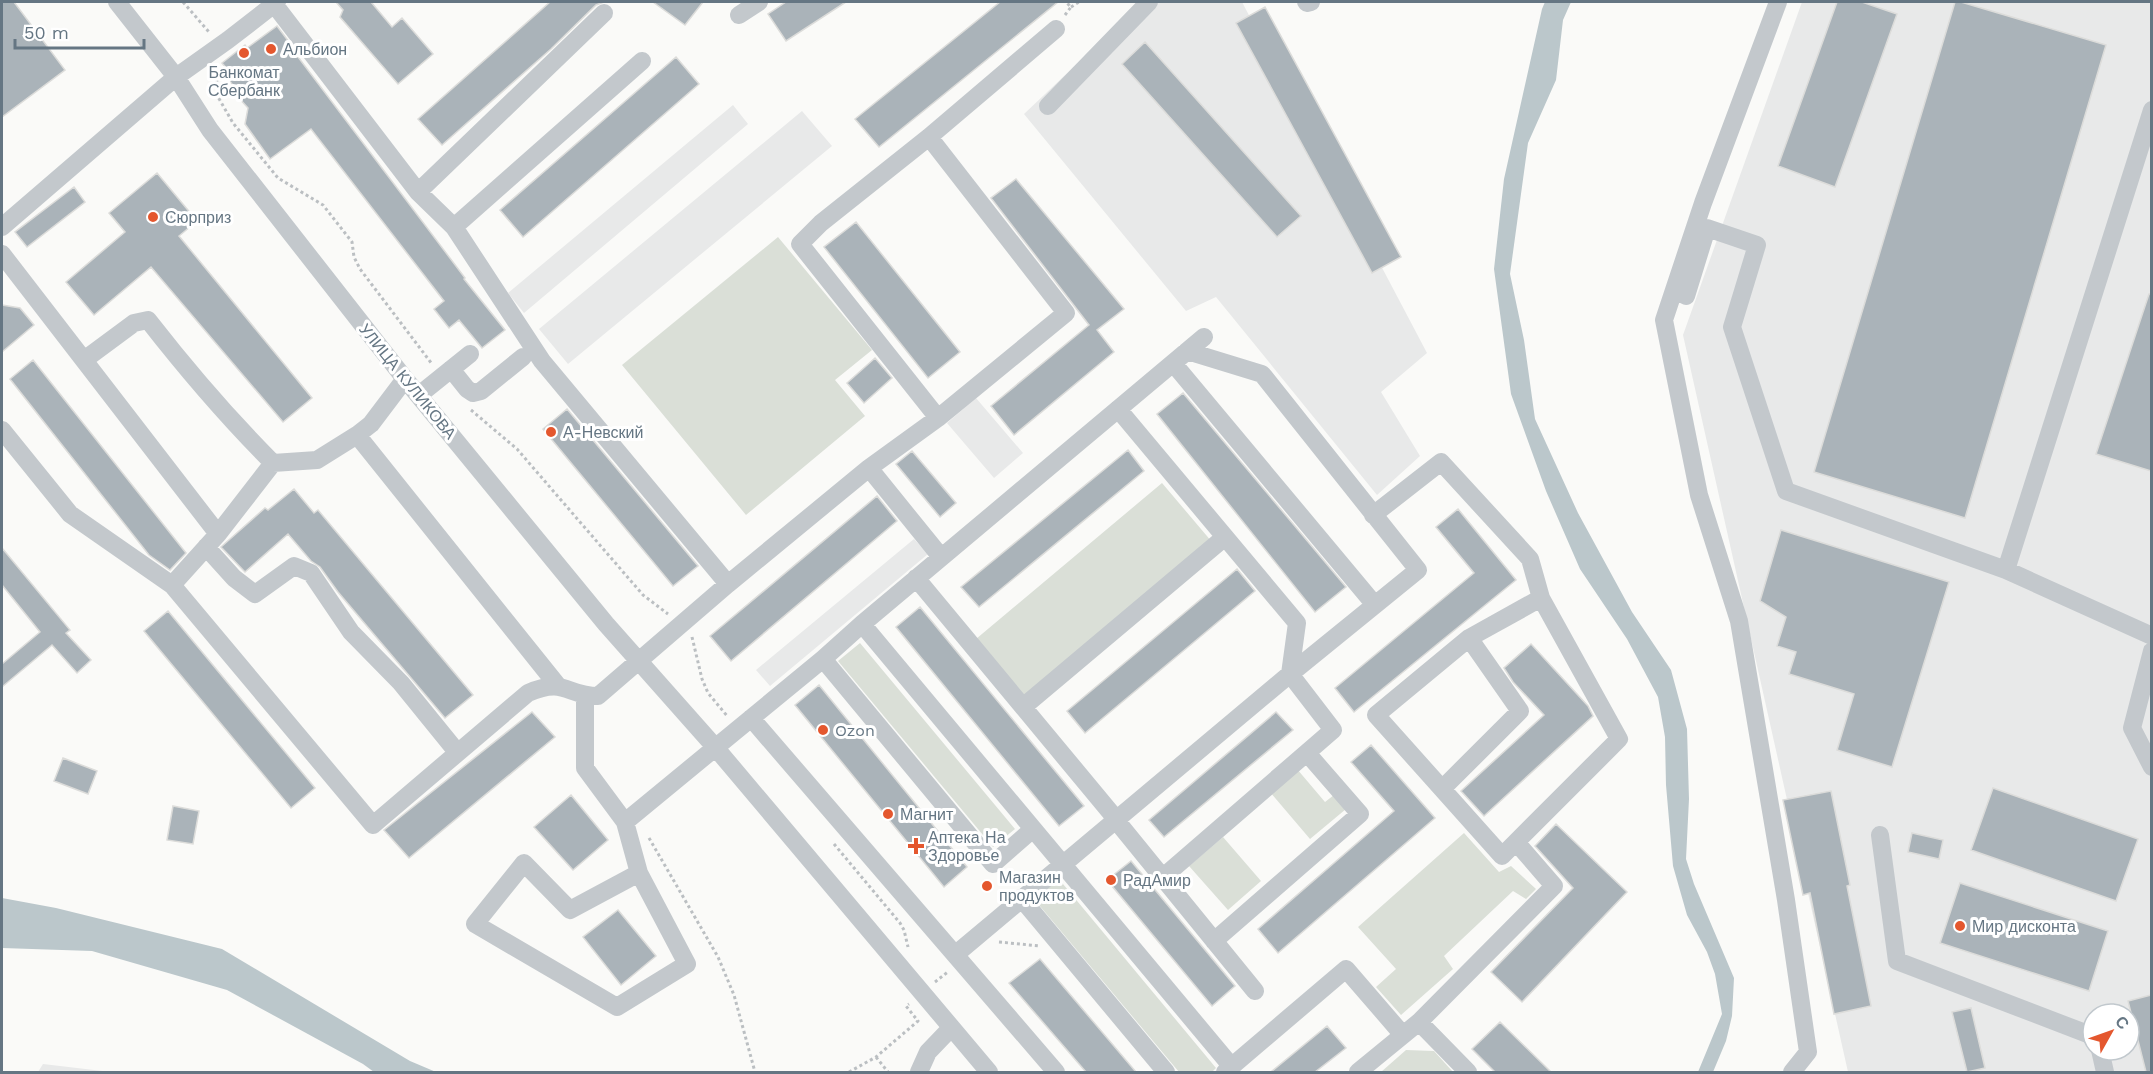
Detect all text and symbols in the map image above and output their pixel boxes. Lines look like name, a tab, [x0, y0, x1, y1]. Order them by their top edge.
scale bar	[15, 12, 144, 50]
text: 50 m	[24, 22, 69, 43]
place label: Альбион	[283, 40, 347, 59]
marker: Альбион	[264, 42, 278, 56]
marker: Банкомат Сбербанк	[237, 46, 251, 60]
place label: Банкомат Сбербанк	[208, 63, 281, 100]
place label: Сюрприз	[165, 208, 231, 227]
marker: Сюрприз	[146, 210, 160, 224]
street label: УЛИЦА КУЛИКОВА	[355, 320, 460, 443]
place label: А-Невский	[563, 423, 643, 442]
marker: А-Невский	[544, 425, 558, 439]
place label: Ozon	[835, 721, 875, 740]
marker: Ozon	[816, 723, 830, 737]
place label: Магнит	[900, 805, 954, 824]
marker: Магнит	[881, 807, 895, 821]
place label: Аптека На Здоровье	[928, 828, 1006, 865]
marker: Аптека На Здоровье	[909, 839, 923, 853]
place label: Магазин продуктов	[999, 868, 1074, 905]
place label: РадАмир	[1123, 871, 1191, 890]
marker: РадАмир	[1104, 873, 1118, 887]
marker: Магазин продуктов	[980, 879, 994, 893]
place label: Мир дисконта	[1972, 917, 2076, 936]
marker: Мир дисконта	[1953, 919, 1967, 933]
north arrow	[2081, 1002, 2141, 1062]
text: С	[2111, 1012, 2133, 1034]

